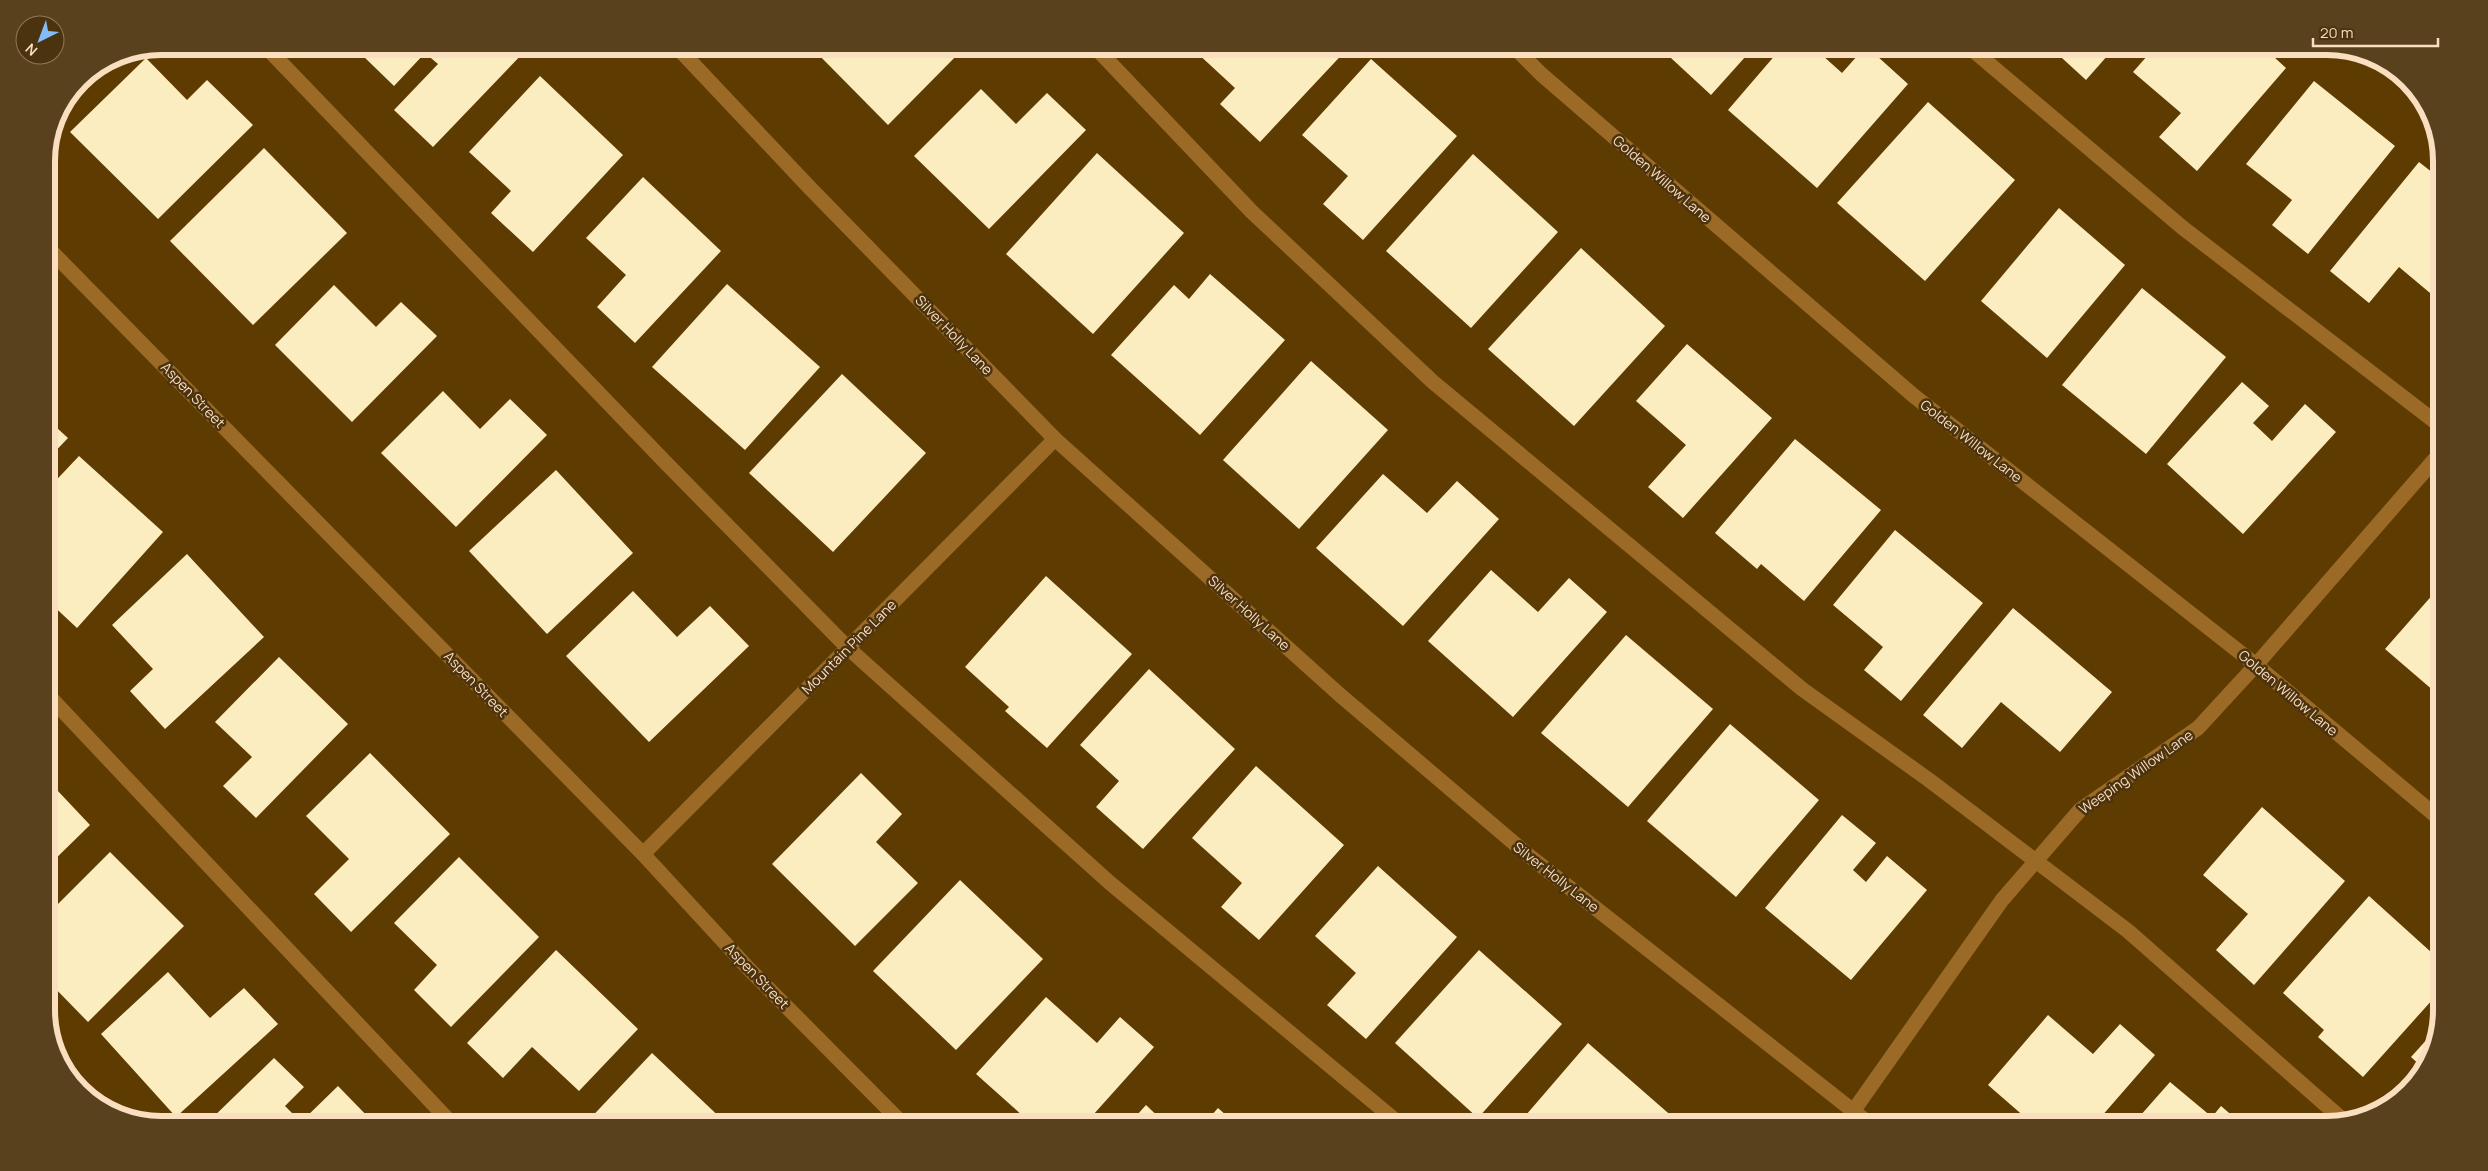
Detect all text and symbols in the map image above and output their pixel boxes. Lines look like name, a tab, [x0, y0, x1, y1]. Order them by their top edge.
north arrow	[15, 15, 65, 65]
scale bar	[2313, 15, 2438, 47]
text: 20 m	[2320, 22, 2353, 43]
text: N	[21, 40, 41, 60]
street label: Golden Willow Lane	[1609, 131, 1715, 227]
street label: Silver Holly Lane	[911, 291, 997, 379]
street label: Aspen Street	[157, 358, 230, 432]
street label: Golden Willow Lane	[1916, 395, 2026, 486]
street label: Silver Holly Lane	[1204, 571, 1294, 654]
street label: Mountain Pine Lane	[797, 595, 900, 698]
street label: Golden Willow Lane	[2235, 645, 2342, 740]
street label: Aspen Street	[440, 647, 513, 721]
street label: Weeping Willow Lane	[2075, 725, 2196, 818]
street label: Silver Holly Lane	[1509, 837, 1603, 916]
street label: Aspen Street	[721, 939, 794, 1013]

